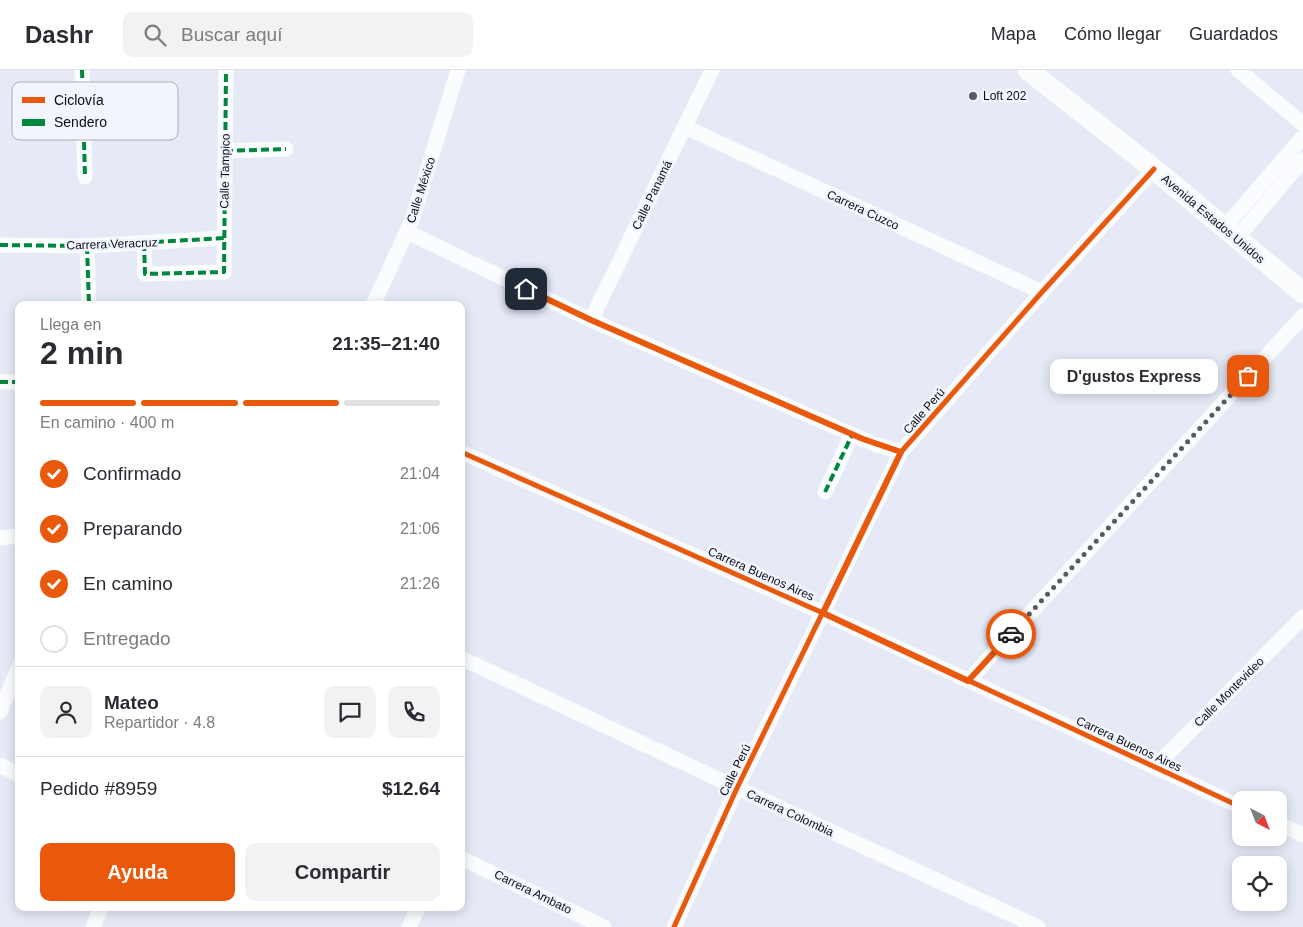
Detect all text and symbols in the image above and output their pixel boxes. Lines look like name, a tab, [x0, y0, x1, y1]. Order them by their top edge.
search box	[123, 12, 473, 57]
text: Dashr	[25, 21, 93, 48]
icon: search	[141, 21, 169, 49]
text: Buscar aquí	[181, 24, 282, 45]
text: Mapa	[991, 24, 1036, 44]
text: Cómo llegar	[1064, 24, 1161, 44]
text: Guardados	[1189, 24, 1278, 44]
legend	[12, 82, 178, 140]
place label: Loft 202	[983, 89, 1027, 103]
marker: Loft 202	[967, 90, 979, 102]
text: Ciclovía	[54, 92, 104, 108]
text: Sendero	[54, 114, 107, 130]
street label: Calle Tampico	[217, 133, 233, 209]
street label: Calle México	[404, 155, 438, 225]
street label: Calle Panamá	[629, 158, 675, 232]
street label: Avenida Estados Unidos	[1159, 172, 1267, 266]
street label: Carrera Cuzco	[825, 187, 902, 233]
street label: Carrera Veracruz	[66, 235, 158, 253]
pin	[505, 268, 547, 310]
icon: home	[512, 275, 540, 303]
text: Llega en	[40, 316, 101, 333]
text: 21:35–21:40	[332, 333, 440, 354]
text: 2 min	[40, 335, 124, 371]
pin	[1227, 355, 1269, 397]
callout: D'gustos Express	[1050, 358, 1218, 394]
icon: bag	[1234, 362, 1262, 390]
text: D'gustos Express	[1067, 368, 1201, 385]
street label: Calle Perú	[900, 385, 948, 437]
text: En camino · 400 m	[40, 414, 174, 431]
icon: check	[40, 460, 68, 488]
text: Confirmado	[83, 463, 181, 484]
text: 21:04	[400, 465, 440, 482]
icon: check	[40, 515, 68, 543]
text: Preparando	[83, 518, 182, 539]
text: 21:06	[400, 520, 440, 537]
street label: Carrera Buenos Aires	[706, 544, 816, 604]
icon: check	[40, 570, 68, 598]
text: En camino	[83, 573, 173, 594]
text: 21:26	[400, 575, 440, 592]
courier	[986, 609, 1036, 659]
icon: car	[997, 620, 1025, 648]
text: Entregado	[83, 628, 171, 649]
street label: Calle Montevideo	[1191, 654, 1267, 730]
button: person	[40, 686, 92, 738]
button: chat	[324, 686, 376, 738]
button: phone	[388, 686, 440, 738]
text: Mateo	[104, 692, 159, 713]
street label: Carrera Buenos Aires	[1074, 713, 1184, 775]
text: Repartidor · 4.8	[104, 714, 215, 731]
street label: Calle Perú	[716, 742, 754, 798]
text: Pedido #8959	[40, 778, 157, 799]
text: $12.64	[382, 778, 440, 799]
street label: Carrera Colombia	[744, 787, 836, 839]
north arrow	[1232, 791, 1288, 846]
map controls	[1232, 791, 1287, 911]
button: Ayuda	[40, 843, 235, 901]
button: Compartir	[245, 843, 440, 901]
button: locate	[1232, 856, 1287, 911]
street label: Carrera Ambato	[492, 867, 574, 917]

